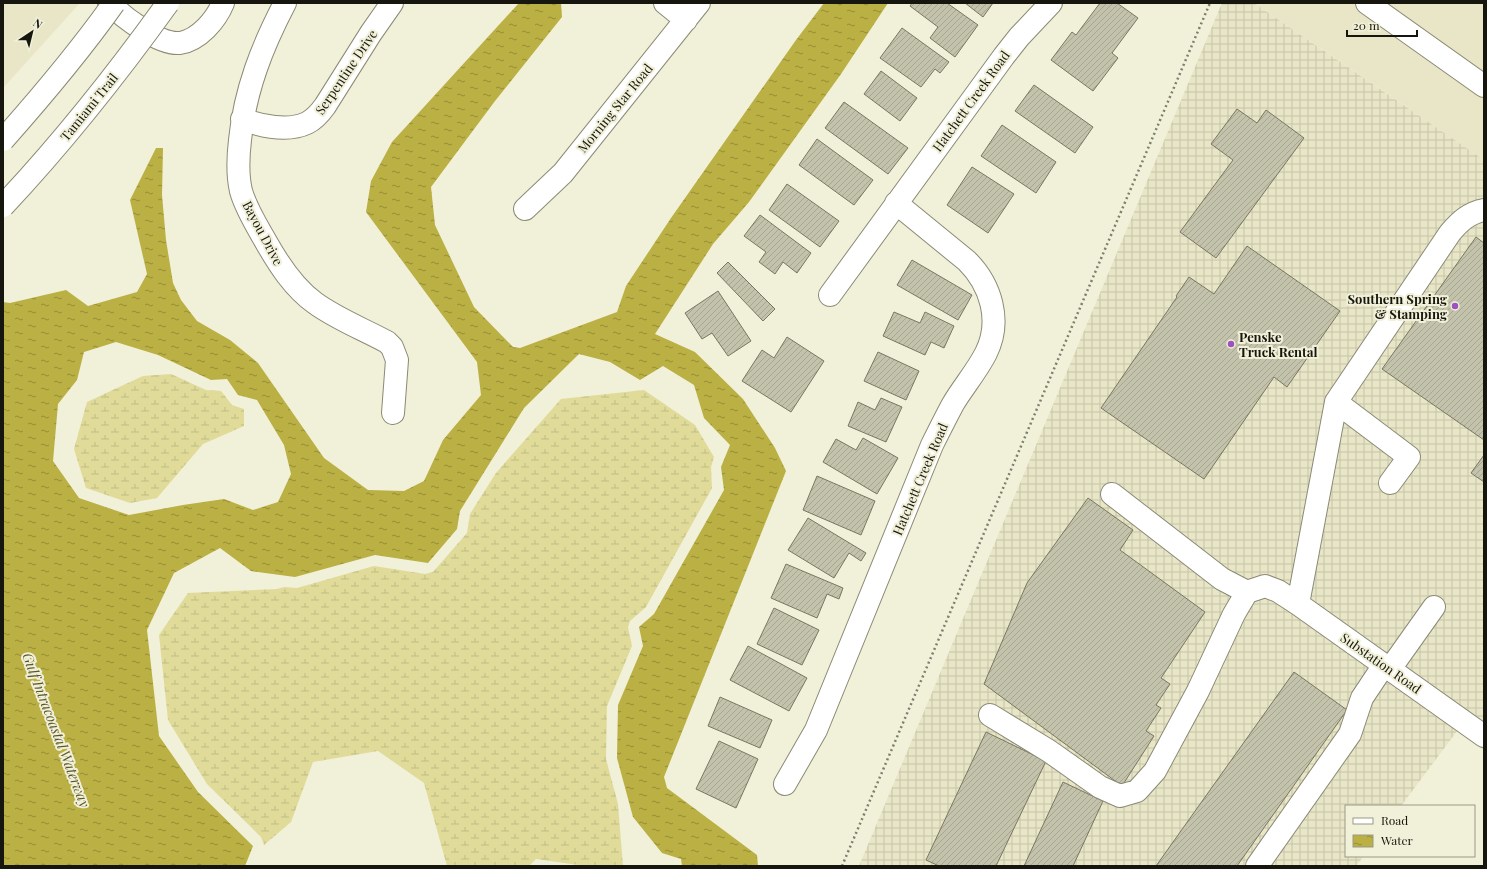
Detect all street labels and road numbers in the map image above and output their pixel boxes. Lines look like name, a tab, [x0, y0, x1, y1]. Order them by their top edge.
street label: Serpentine Drive	[311, 26, 381, 118]
street label: Hatchett Creek Road	[928, 47, 1013, 154]
street label: Morning Star Road	[573, 59, 656, 156]
street label: Tamiami Trail	[56, 69, 121, 144]
street label: Bayou Drive	[239, 198, 288, 268]
street label: Hatchett Creek Road	[888, 420, 951, 538]
street label: Substation Road	[1338, 628, 1425, 697]

